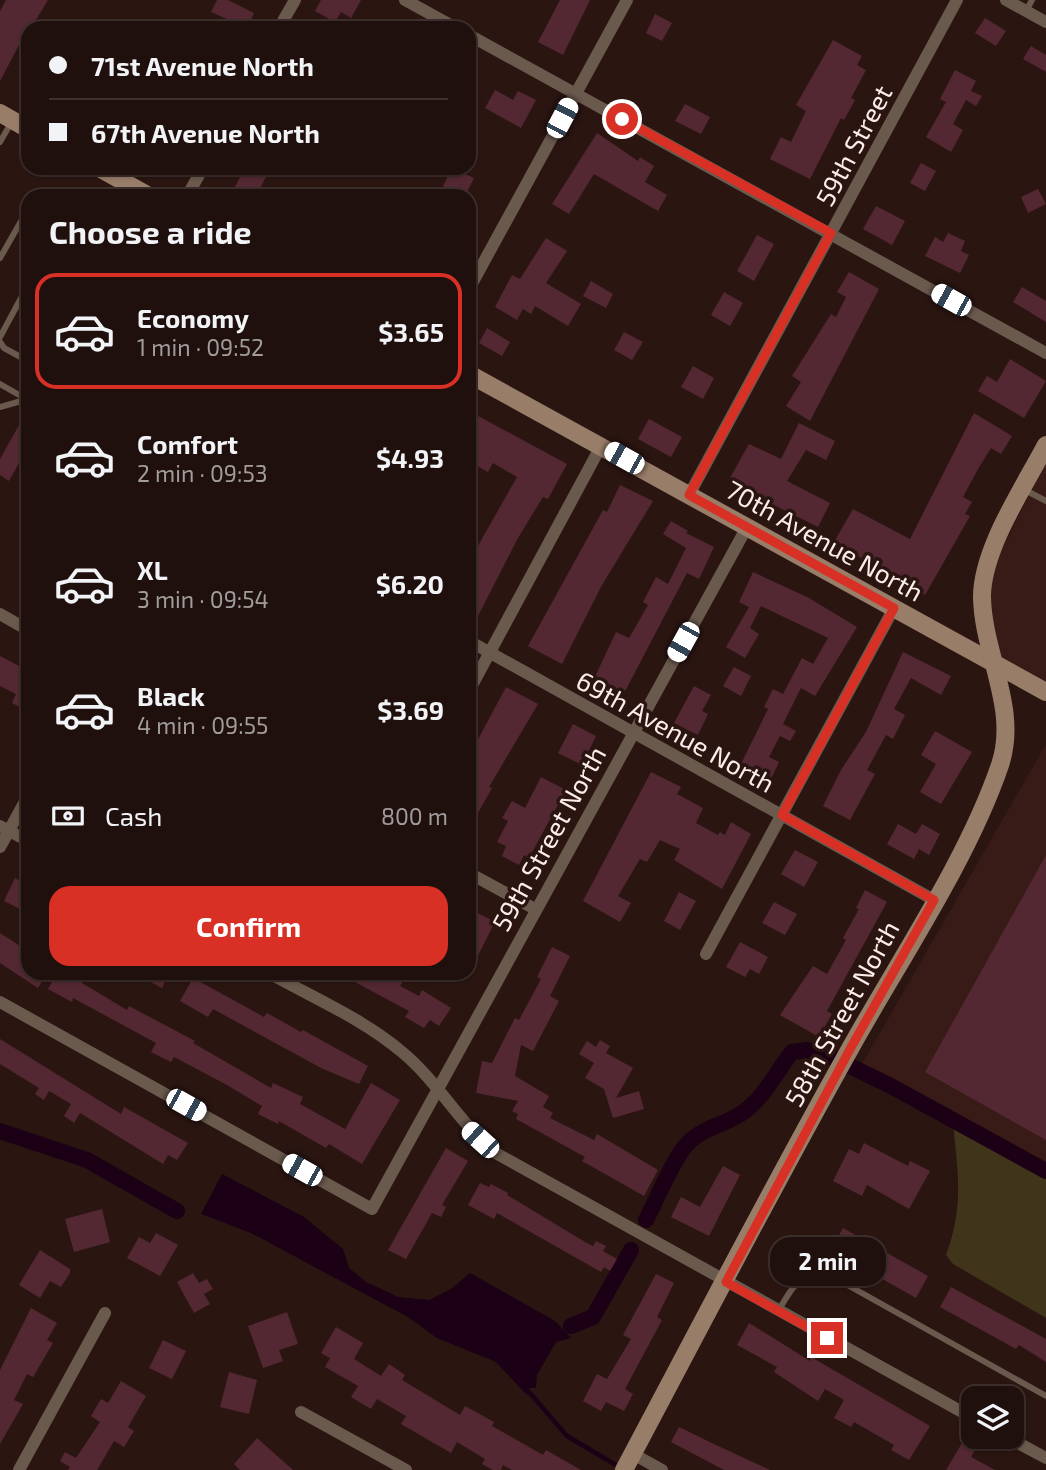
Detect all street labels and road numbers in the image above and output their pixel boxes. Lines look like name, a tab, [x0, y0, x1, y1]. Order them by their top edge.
street label: 59th Street	[808, 79, 898, 210]
street label: 70th Avenue North	[721, 473, 929, 607]
street label: 69th Avenue North	[572, 664, 780, 798]
street label: 59th Street North	[484, 740, 612, 936]
street label: 58th Street North	[777, 915, 905, 1111]

